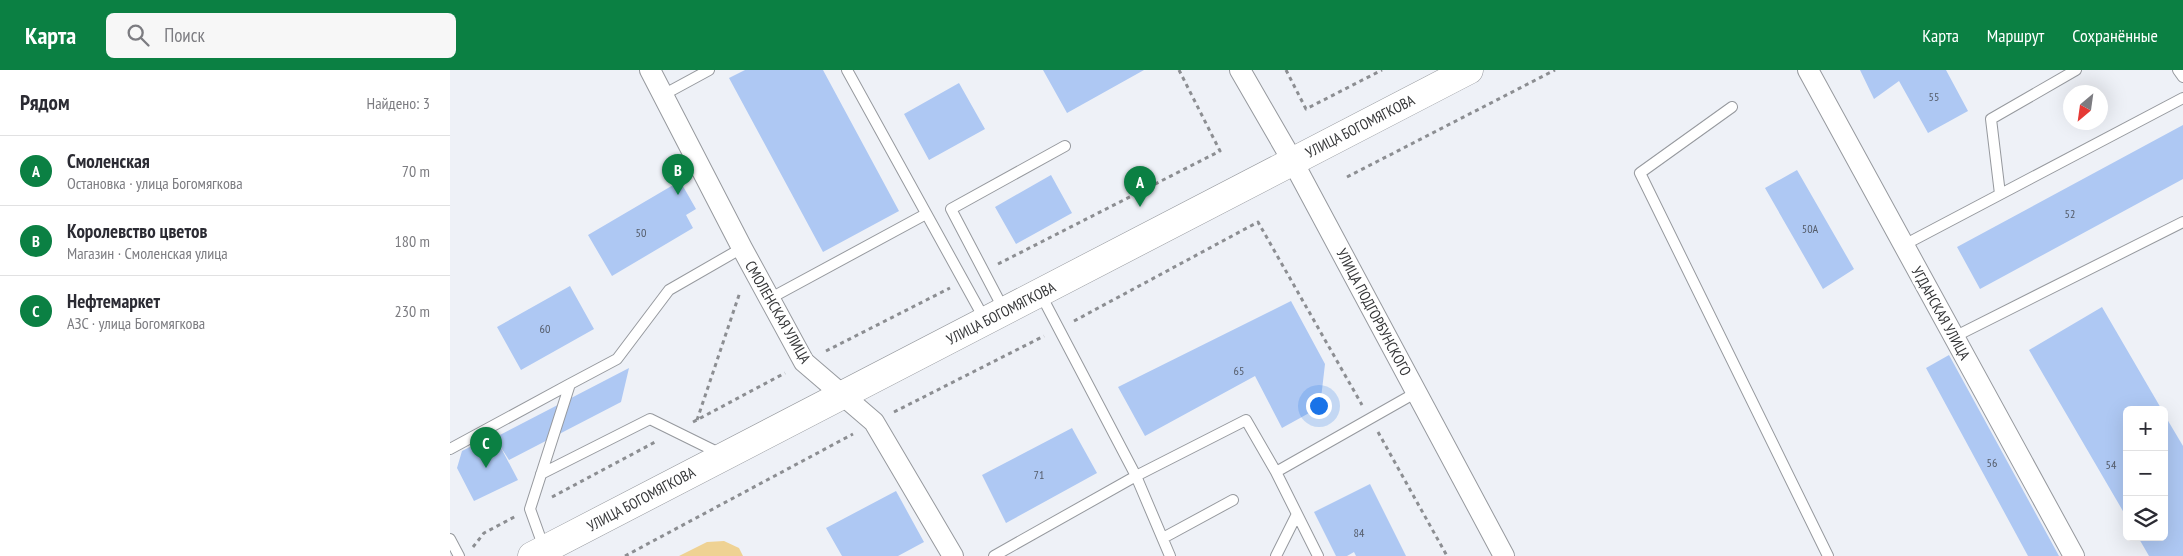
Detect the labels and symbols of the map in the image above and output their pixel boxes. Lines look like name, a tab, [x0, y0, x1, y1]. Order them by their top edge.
north arrow	[2063, 85, 2108, 130]
house number: 55	[1929, 89, 1939, 104]
street label: УЛИЦА БОГОМЯГКОВА	[1302, 90, 1419, 162]
pin: B	[662, 154, 694, 195]
pin: A	[1124, 166, 1156, 207]
house number: 52	[2065, 206, 2075, 221]
house number: 50А	[1802, 221, 1819, 236]
house number: 50	[636, 225, 646, 240]
street label: УЛИЦА ПОДГОРБУНСКОГО	[1332, 245, 1416, 379]
street label: СМОЛЕНСКАЯ УЛИЦА	[741, 257, 816, 368]
street label: УГДАНСКАЯ УЛИЦА	[1908, 263, 1975, 364]
street label: УЛИЦА БОГОМЯГКОВА	[943, 277, 1060, 349]
house number: 60	[540, 321, 550, 336]
house number: 65	[1234, 363, 1244, 378]
your location	[1306, 393, 1332, 419]
pin: C	[470, 427, 502, 468]
house number: 56	[1987, 455, 1997, 470]
house number: 54	[2106, 457, 2117, 472]
street label: УЛИЦА БОГОМЯГКОВА	[584, 462, 699, 536]
house number: 71	[1034, 467, 1044, 482]
house number: 84	[1354, 525, 1365, 540]

